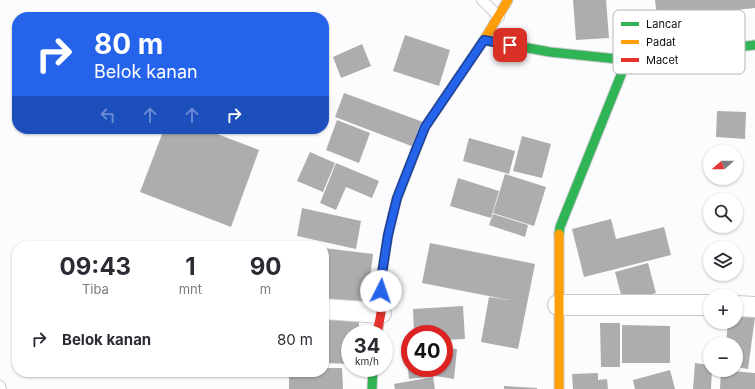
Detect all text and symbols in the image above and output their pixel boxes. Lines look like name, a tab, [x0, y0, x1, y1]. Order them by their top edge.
legend	[613, 10, 745, 74]
text: Lancar	[646, 17, 682, 31]
text: 80 m	[94, 27, 163, 61]
icon: right	[28, 28, 80, 80]
pin	[493, 28, 527, 62]
icon: arrive	[499, 34, 521, 56]
text: Padat	[646, 35, 676, 49]
text: Macet	[646, 53, 679, 67]
text: Belok kanan	[94, 61, 198, 82]
icon: left	[97, 104, 119, 126]
icon: ahead	[139, 104, 161, 126]
icon: ahead	[181, 104, 203, 126]
icon: right	[223, 104, 245, 126]
north arrow	[703, 145, 743, 185]
map controls	[703, 145, 743, 377]
button: search	[703, 193, 743, 233]
button: layers	[703, 241, 743, 281]
text: 09:43	[60, 252, 131, 281]
text: 1	[185, 252, 196, 281]
text: 90	[250, 252, 281, 281]
position arrow	[360, 270, 402, 312]
text: Tiba	[82, 281, 109, 297]
text: mnt	[179, 281, 202, 297]
text: m	[260, 281, 271, 297]
button: +	[703, 289, 743, 329]
speed limit sign: 40	[401, 325, 453, 377]
icon: right	[28, 328, 50, 350]
text: Belok kanan	[62, 330, 151, 349]
text: 80 m	[277, 330, 313, 349]
text: 34	[354, 334, 380, 358]
button: −	[703, 337, 743, 377]
text: km/h	[355, 355, 379, 367]

